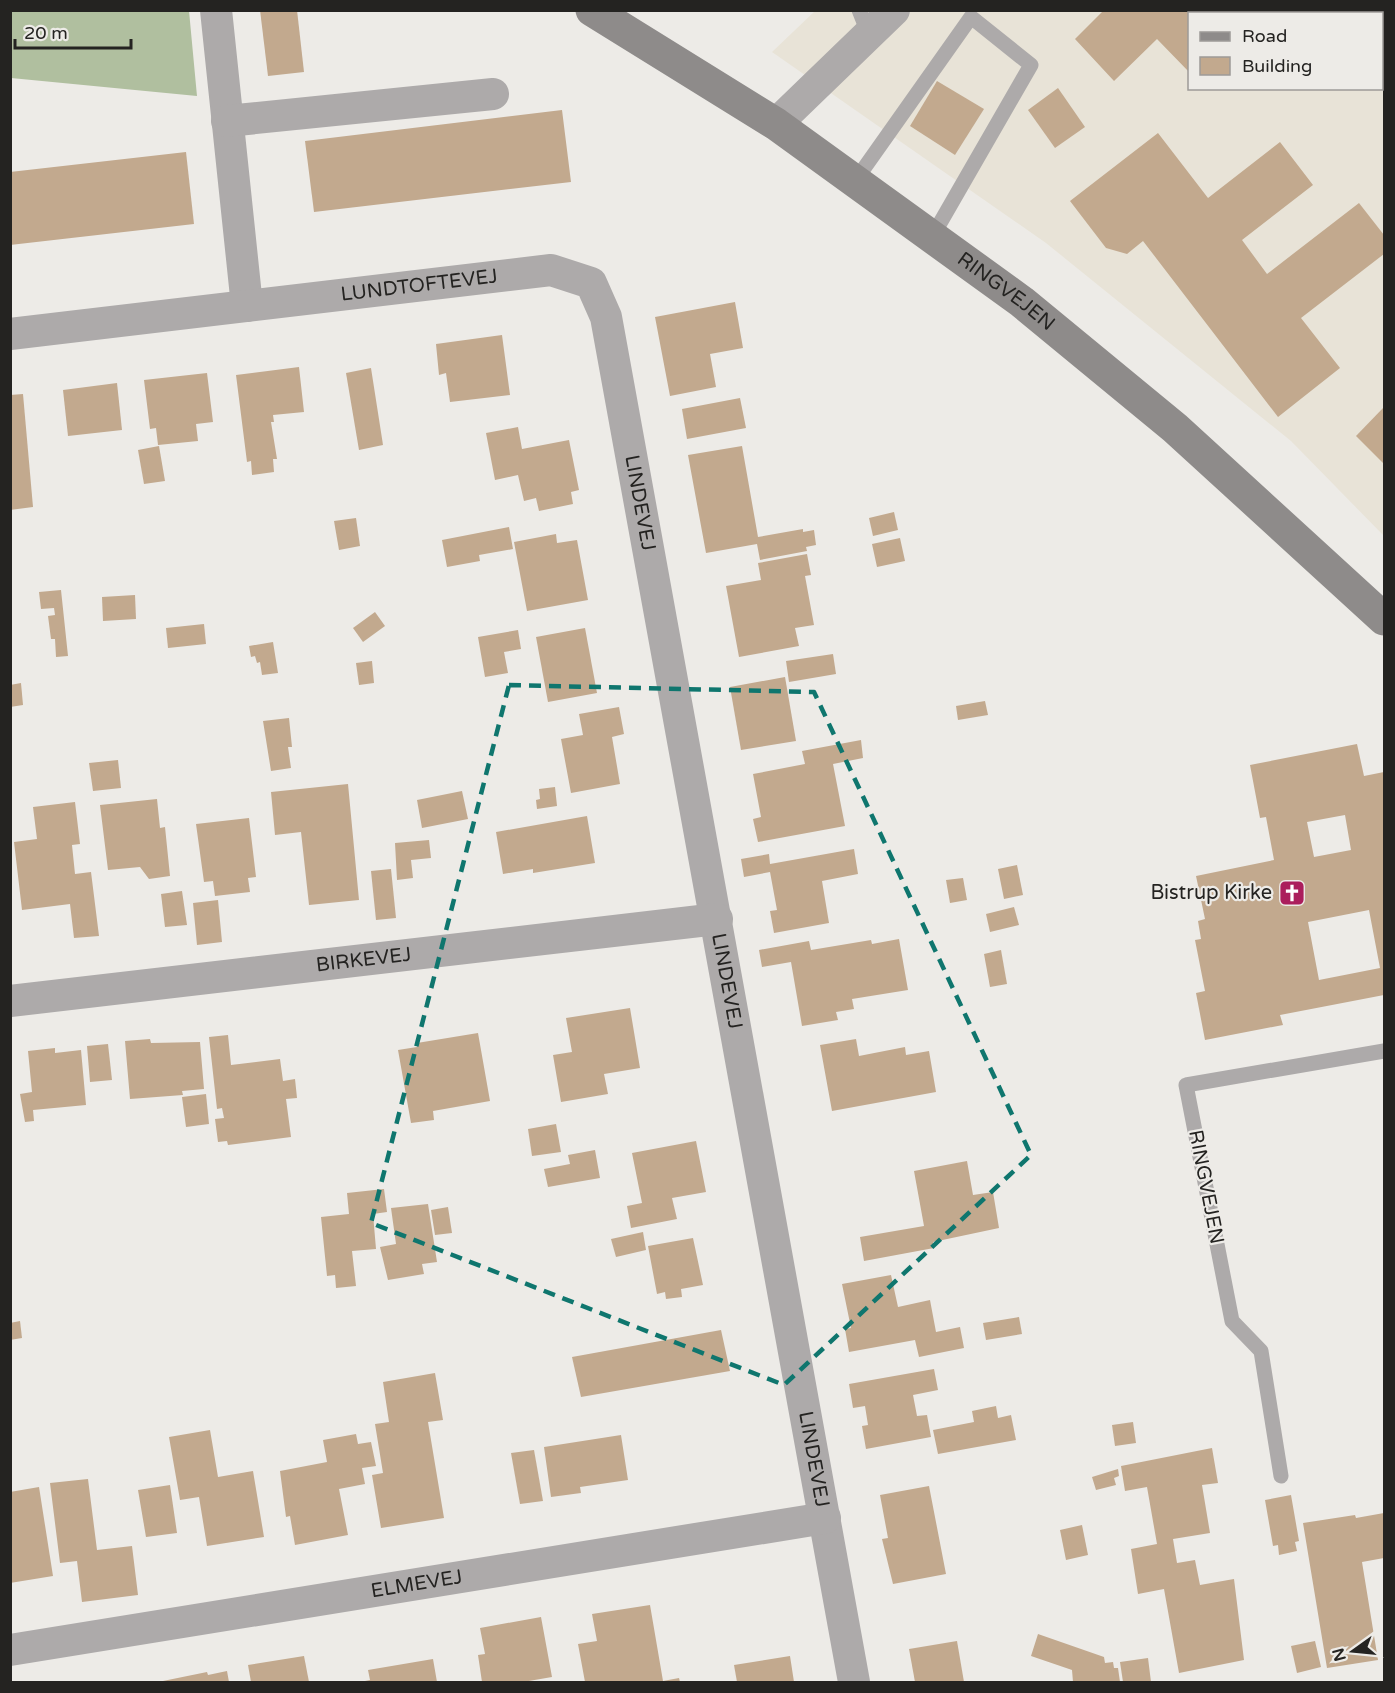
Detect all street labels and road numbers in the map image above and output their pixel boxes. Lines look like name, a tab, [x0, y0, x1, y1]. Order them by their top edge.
street label: RINGVEJEN	[953, 247, 1060, 336]
street label: LUNDTOFTEVEJ	[339, 264, 499, 307]
street label: LINDEVEJ	[619, 453, 660, 553]
street label: LINDEVEJ	[706, 931, 747, 1031]
street label: BIRKEVEJ	[315, 943, 413, 977]
street label: RINGVEJEN	[1183, 1128, 1229, 1246]
street label: LINDEVEJ	[793, 1409, 834, 1509]
street label: ELMEVEJ	[369, 1565, 464, 1603]

